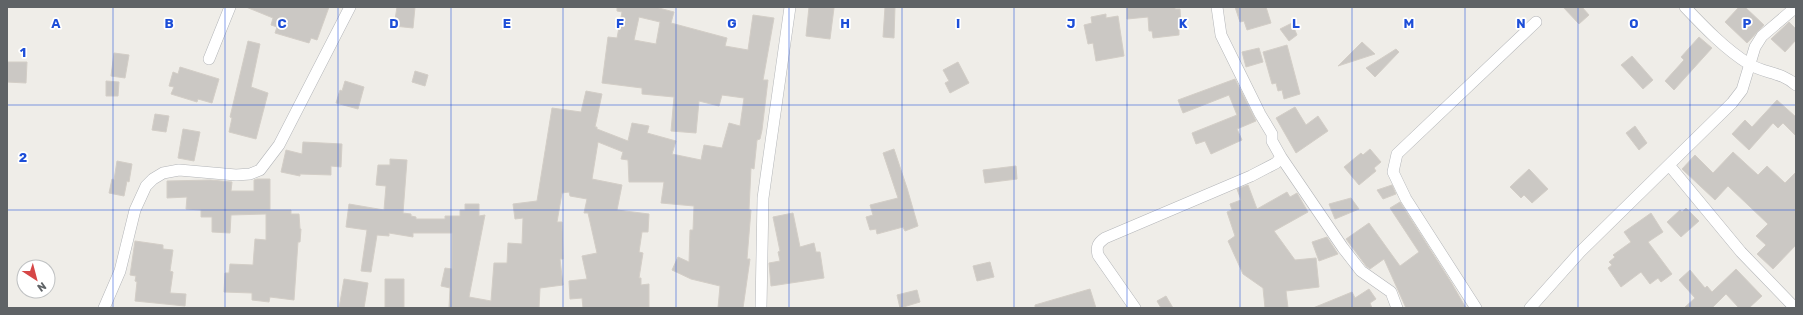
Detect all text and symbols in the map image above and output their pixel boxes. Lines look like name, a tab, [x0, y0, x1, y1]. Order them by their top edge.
text: A	[51, 16, 61, 31]
text: B	[164, 16, 174, 31]
text: C	[277, 16, 287, 31]
text: D	[389, 16, 399, 31]
text: E	[503, 16, 511, 31]
text: F	[616, 16, 624, 31]
text: G	[727, 16, 737, 31]
text: H	[840, 16, 850, 31]
text: I	[956, 16, 960, 31]
text: J	[1067, 16, 1075, 31]
text: K	[1179, 16, 1188, 31]
text: L	[1292, 16, 1300, 31]
text: M	[1404, 16, 1414, 31]
text: N	[1516, 16, 1526, 31]
text: O	[1629, 16, 1639, 31]
text: P	[1743, 16, 1752, 31]
text: 1	[20, 45, 26, 60]
text: 2	[19, 150, 27, 165]
north arrow	[16, 259, 56, 299]
text: N	[34, 279, 49, 294]

